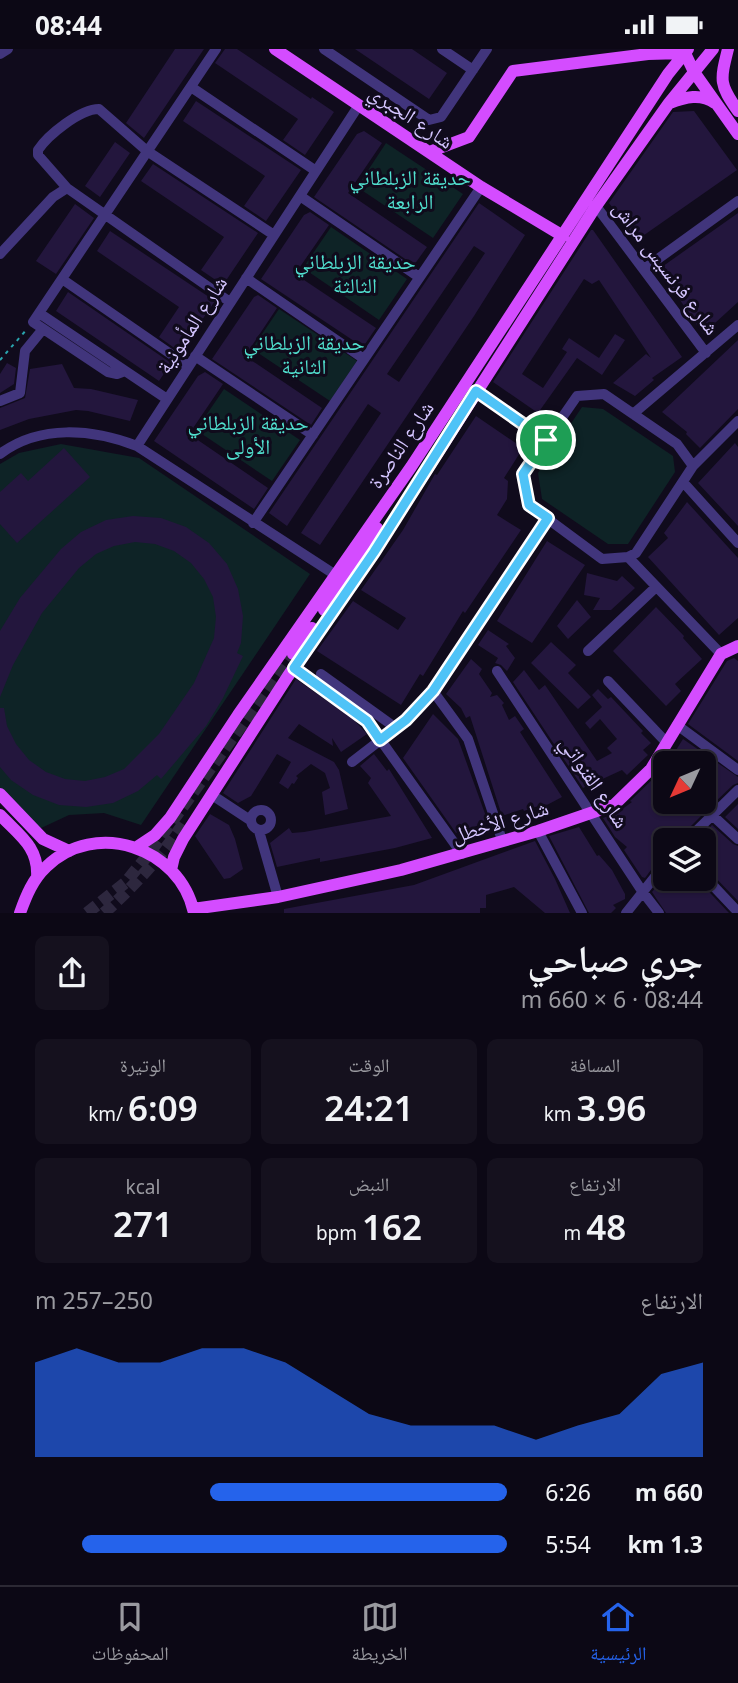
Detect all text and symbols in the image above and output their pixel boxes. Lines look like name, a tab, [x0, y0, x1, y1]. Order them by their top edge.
text: 08:44	[35, 7, 102, 43]
street label: شارع الجبري	[362, 78, 459, 158]
park label: حديقة الزبلطاني الرابعة	[349, 163, 471, 215]
street label: شارع فرنسيس مراش	[607, 195, 726, 340]
park label: حديقة الزبلطاني الثالثة	[294, 247, 416, 299]
street label: شارع المأمونية	[149, 270, 233, 379]
park label: حديقة الزبلطاني الثانية	[243, 328, 365, 380]
street label: شارع الناصرة	[361, 395, 440, 494]
park label: حديقة الزبلطاني الأولى	[187, 408, 309, 460]
pin	[516, 410, 576, 470]
icon: arrive	[527, 421, 565, 459]
street label: شارع القنواتي	[551, 730, 636, 835]
north arrow	[653, 751, 716, 814]
map controls	[653, 751, 716, 891]
street label: شارع الأخطل	[448, 793, 552, 849]
button: layers	[653, 828, 716, 891]
text: جري صباحي	[527, 931, 703, 983]
button: share	[35, 936, 109, 1010]
text: 08:44 · 6 × 660 m	[521, 983, 703, 1015]
text: الوتيرة	[120, 1052, 166, 1078]
text: الوقت	[349, 1052, 389, 1078]
text: المسافة	[570, 1052, 620, 1078]
text: 6:09	[128, 1084, 198, 1131]
text: 24:21	[324, 1084, 414, 1131]
text: 3.96	[577, 1084, 646, 1131]
text: /km	[88, 1101, 128, 1127]
text: km	[544, 1101, 577, 1127]
text: النبض	[349, 1171, 389, 1197]
text: الارتفاع	[569, 1171, 621, 1197]
text: kcal	[126, 1174, 160, 1200]
text: 271	[113, 1200, 173, 1247]
text: 162	[362, 1203, 422, 1250]
text: 48	[586, 1203, 626, 1250]
text: bpm	[316, 1220, 362, 1246]
text: m	[564, 1220, 586, 1246]
text: 250–257 m	[35, 1284, 153, 1316]
text: الارتفاع	[640, 1284, 703, 1316]
text: 6:26	[545, 1476, 591, 1508]
text: 660 m	[635, 1476, 703, 1508]
text: 5:54	[545, 1528, 591, 1560]
text: 1.3 km	[628, 1528, 703, 1560]
tab: المحفوظات	[91, 1598, 169, 1672]
tab: الخريطة	[352, 1598, 407, 1672]
tab: الرئيسية	[590, 1598, 647, 1672]

